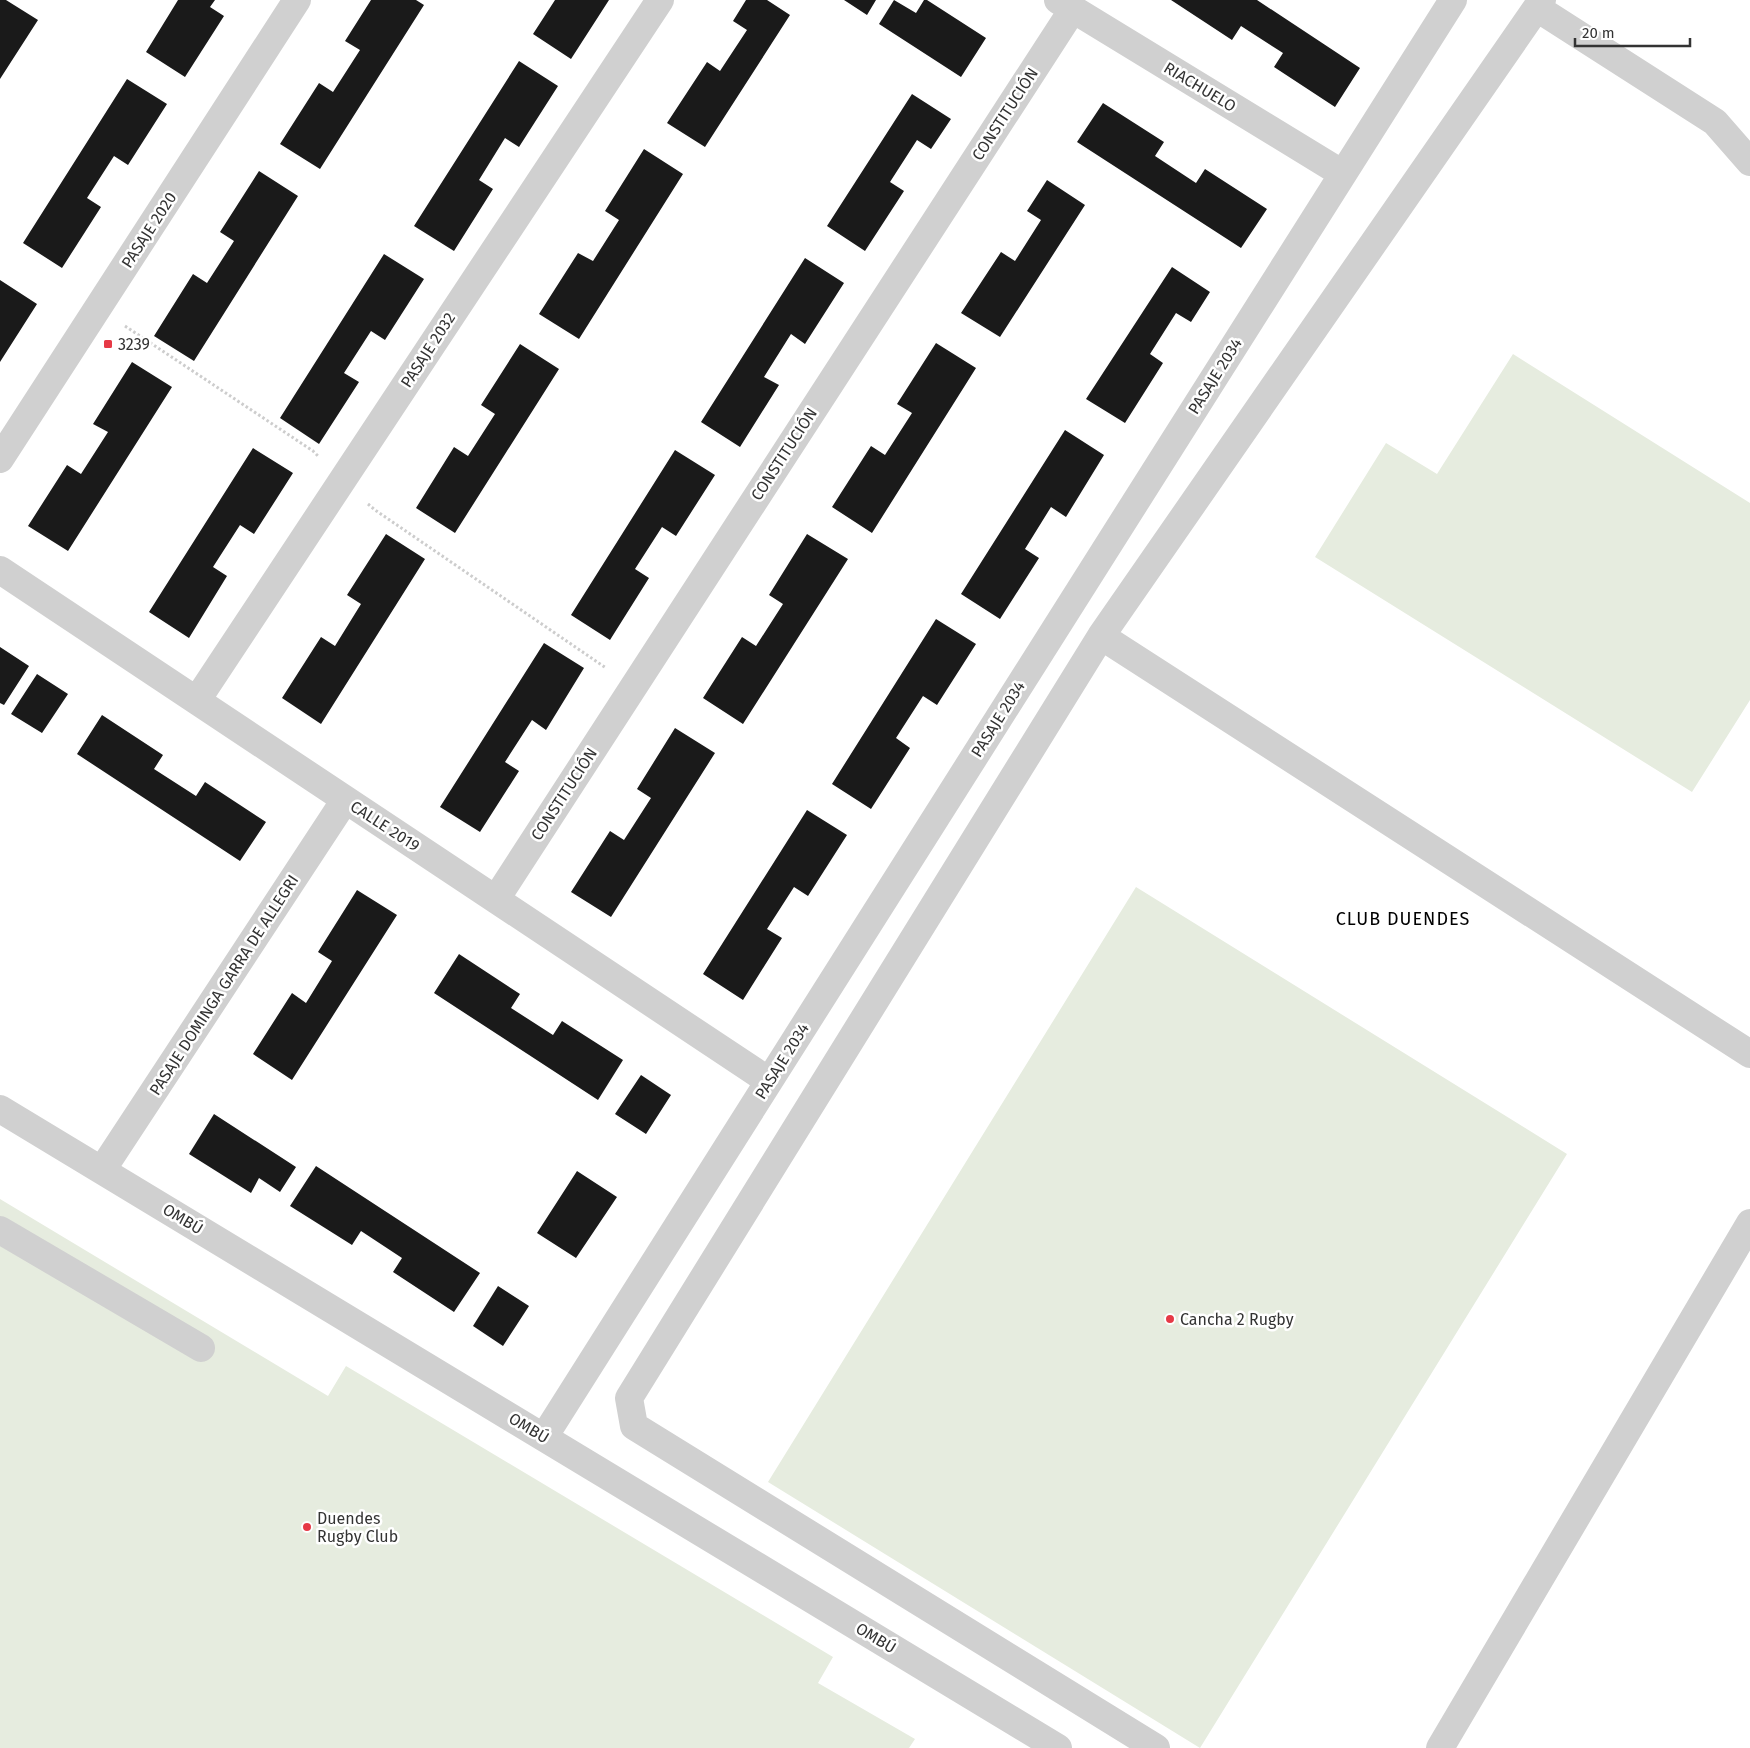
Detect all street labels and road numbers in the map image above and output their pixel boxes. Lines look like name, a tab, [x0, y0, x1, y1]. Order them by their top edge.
street label: RIACHUELO	[1161, 58, 1239, 116]
street label: CONSTITUCIÓN	[967, 64, 1042, 164]
street label: PASAJE 2020	[117, 188, 181, 271]
street label: PASAJE 2032	[397, 309, 459, 391]
street label: PASAJE 2034	[1184, 334, 1246, 418]
street label: CONSTITUCIÓN	[746, 404, 821, 504]
street label: PASAJE 2034	[967, 677, 1029, 761]
street label: CONSTITUCIÓN	[526, 744, 601, 844]
street label: CALLE 2019	[347, 797, 423, 855]
street label: PASAJE DOMINGA GARRA DE ALLEGRI	[146, 871, 302, 1099]
street label: PASAJE 2034	[751, 1019, 813, 1103]
street label: OMBÚ	[159, 1199, 207, 1238]
street label: OMBÚ	[505, 1408, 553, 1447]
street label: OMBÚ	[852, 1618, 900, 1657]

